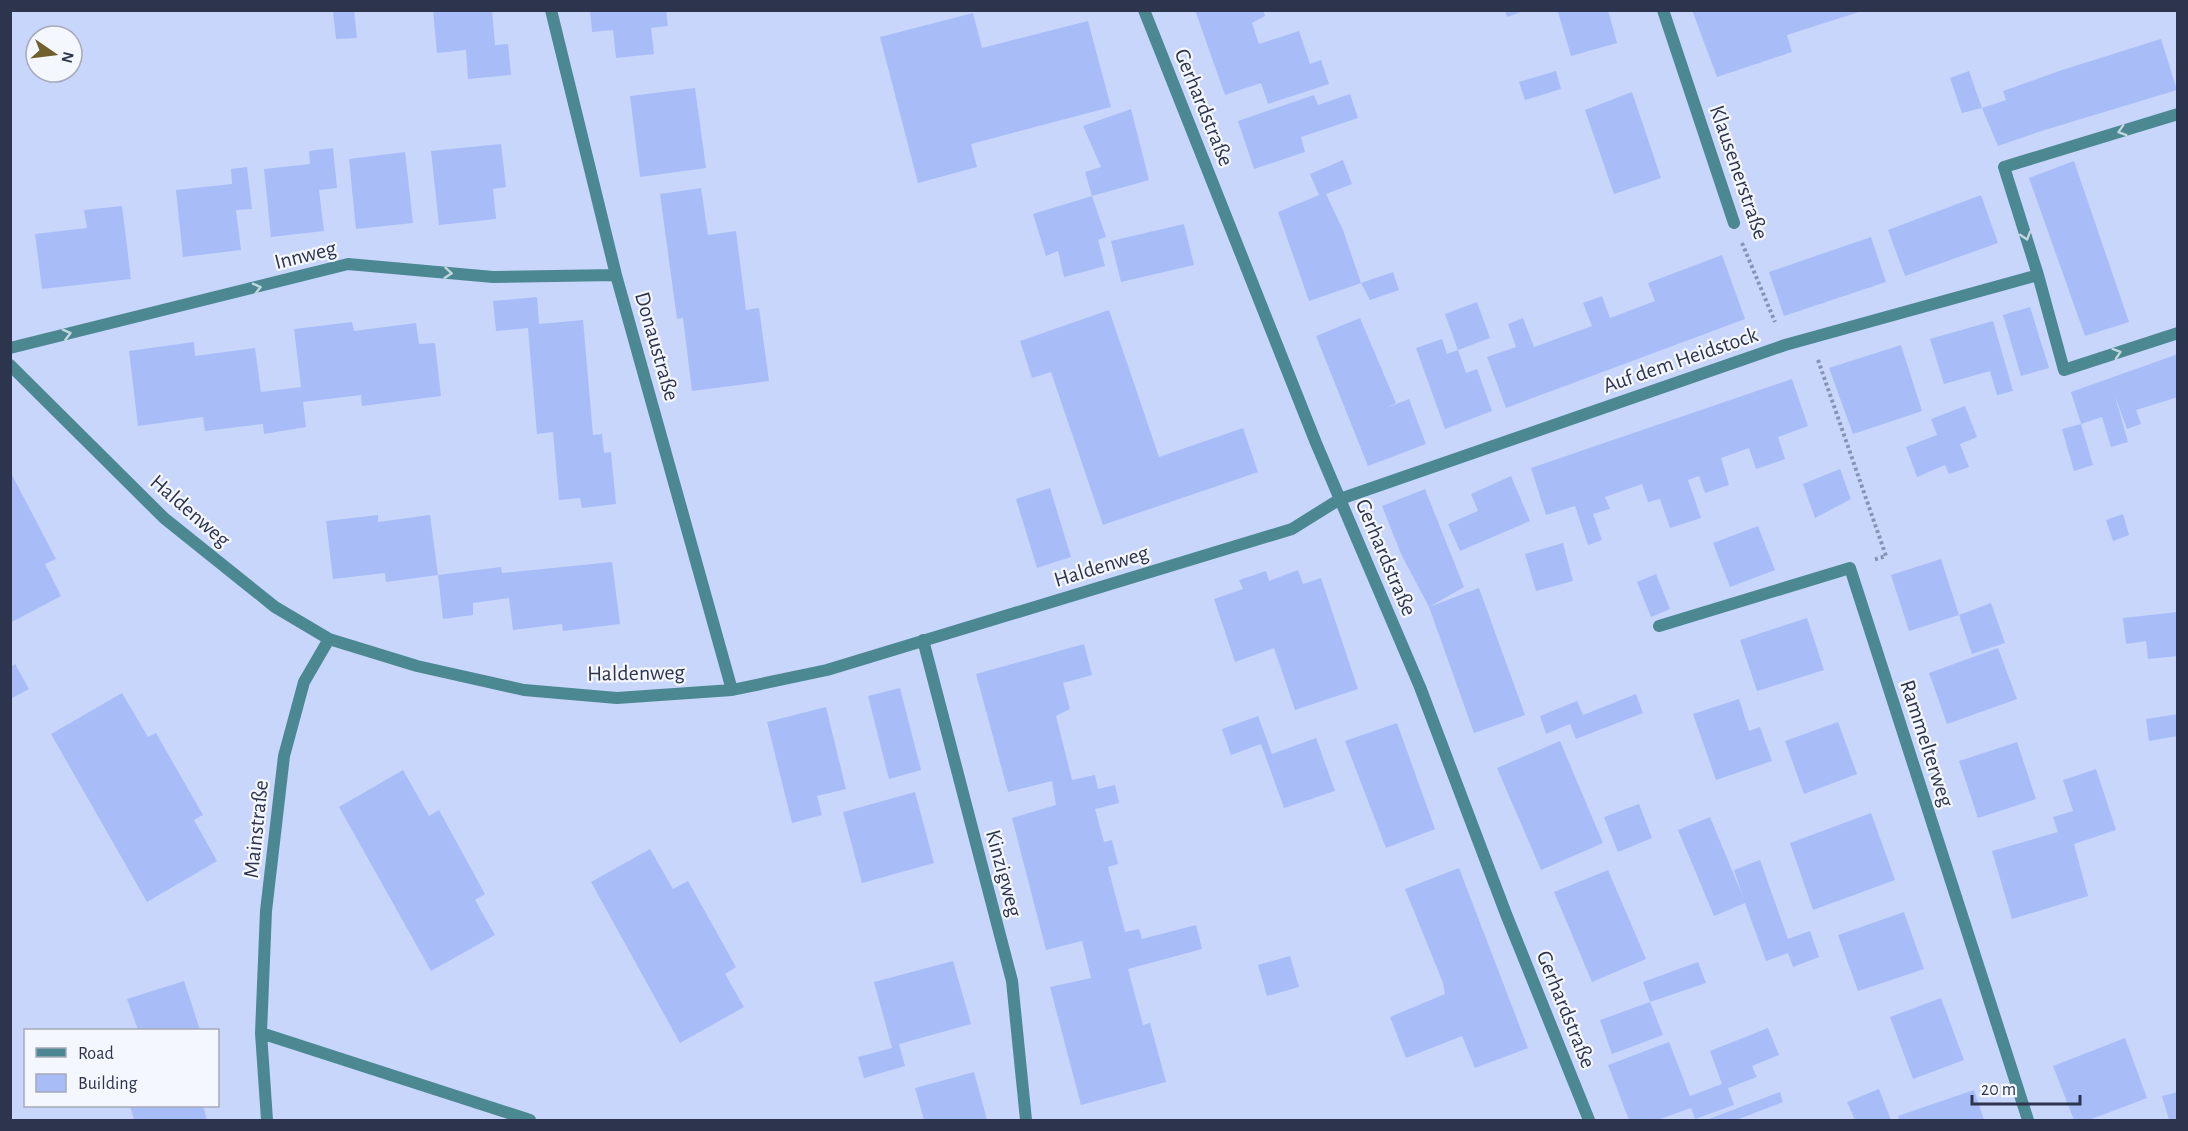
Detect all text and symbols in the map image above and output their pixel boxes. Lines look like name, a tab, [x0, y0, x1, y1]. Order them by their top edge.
north arrow	[24, 24, 84, 84]
street label: Gerhardstraße	[1171, 46, 1238, 169]
text: N	[58, 50, 77, 65]
street label: Klausenerstraße	[1706, 102, 1772, 242]
one-way arrow	[2117, 124, 2127, 136]
one-way arrow	[2019, 230, 2031, 241]
street label: Innweg	[272, 237, 339, 273]
one-way arrow	[444, 266, 453, 279]
one-way arrow	[252, 282, 262, 295]
street label: Donaustraße	[631, 289, 683, 403]
street label: Auf dem Heidstock	[1600, 323, 1760, 397]
one-way arrow	[62, 328, 72, 341]
one-way arrow	[2111, 347, 2122, 360]
street label: Haldenweg	[146, 470, 235, 551]
street label: Gerhardstraße	[1352, 496, 1421, 619]
street label: Haldenweg	[1051, 541, 1152, 591]
street label: Haldenweg	[587, 661, 685, 685]
street label: Rammelterweg	[1896, 677, 1958, 810]
street label: Mainstraße	[240, 779, 272, 879]
street label: Kinzigweg	[982, 827, 1026, 919]
street label: Gerhardstraße	[1533, 948, 1600, 1071]
legend	[24, 1029, 219, 1107]
text: Road	[78, 1045, 114, 1063]
scale bar	[1972, 1068, 2080, 1106]
text: Building	[78, 1075, 138, 1093]
text: 20 m	[1981, 1081, 2016, 1099]

